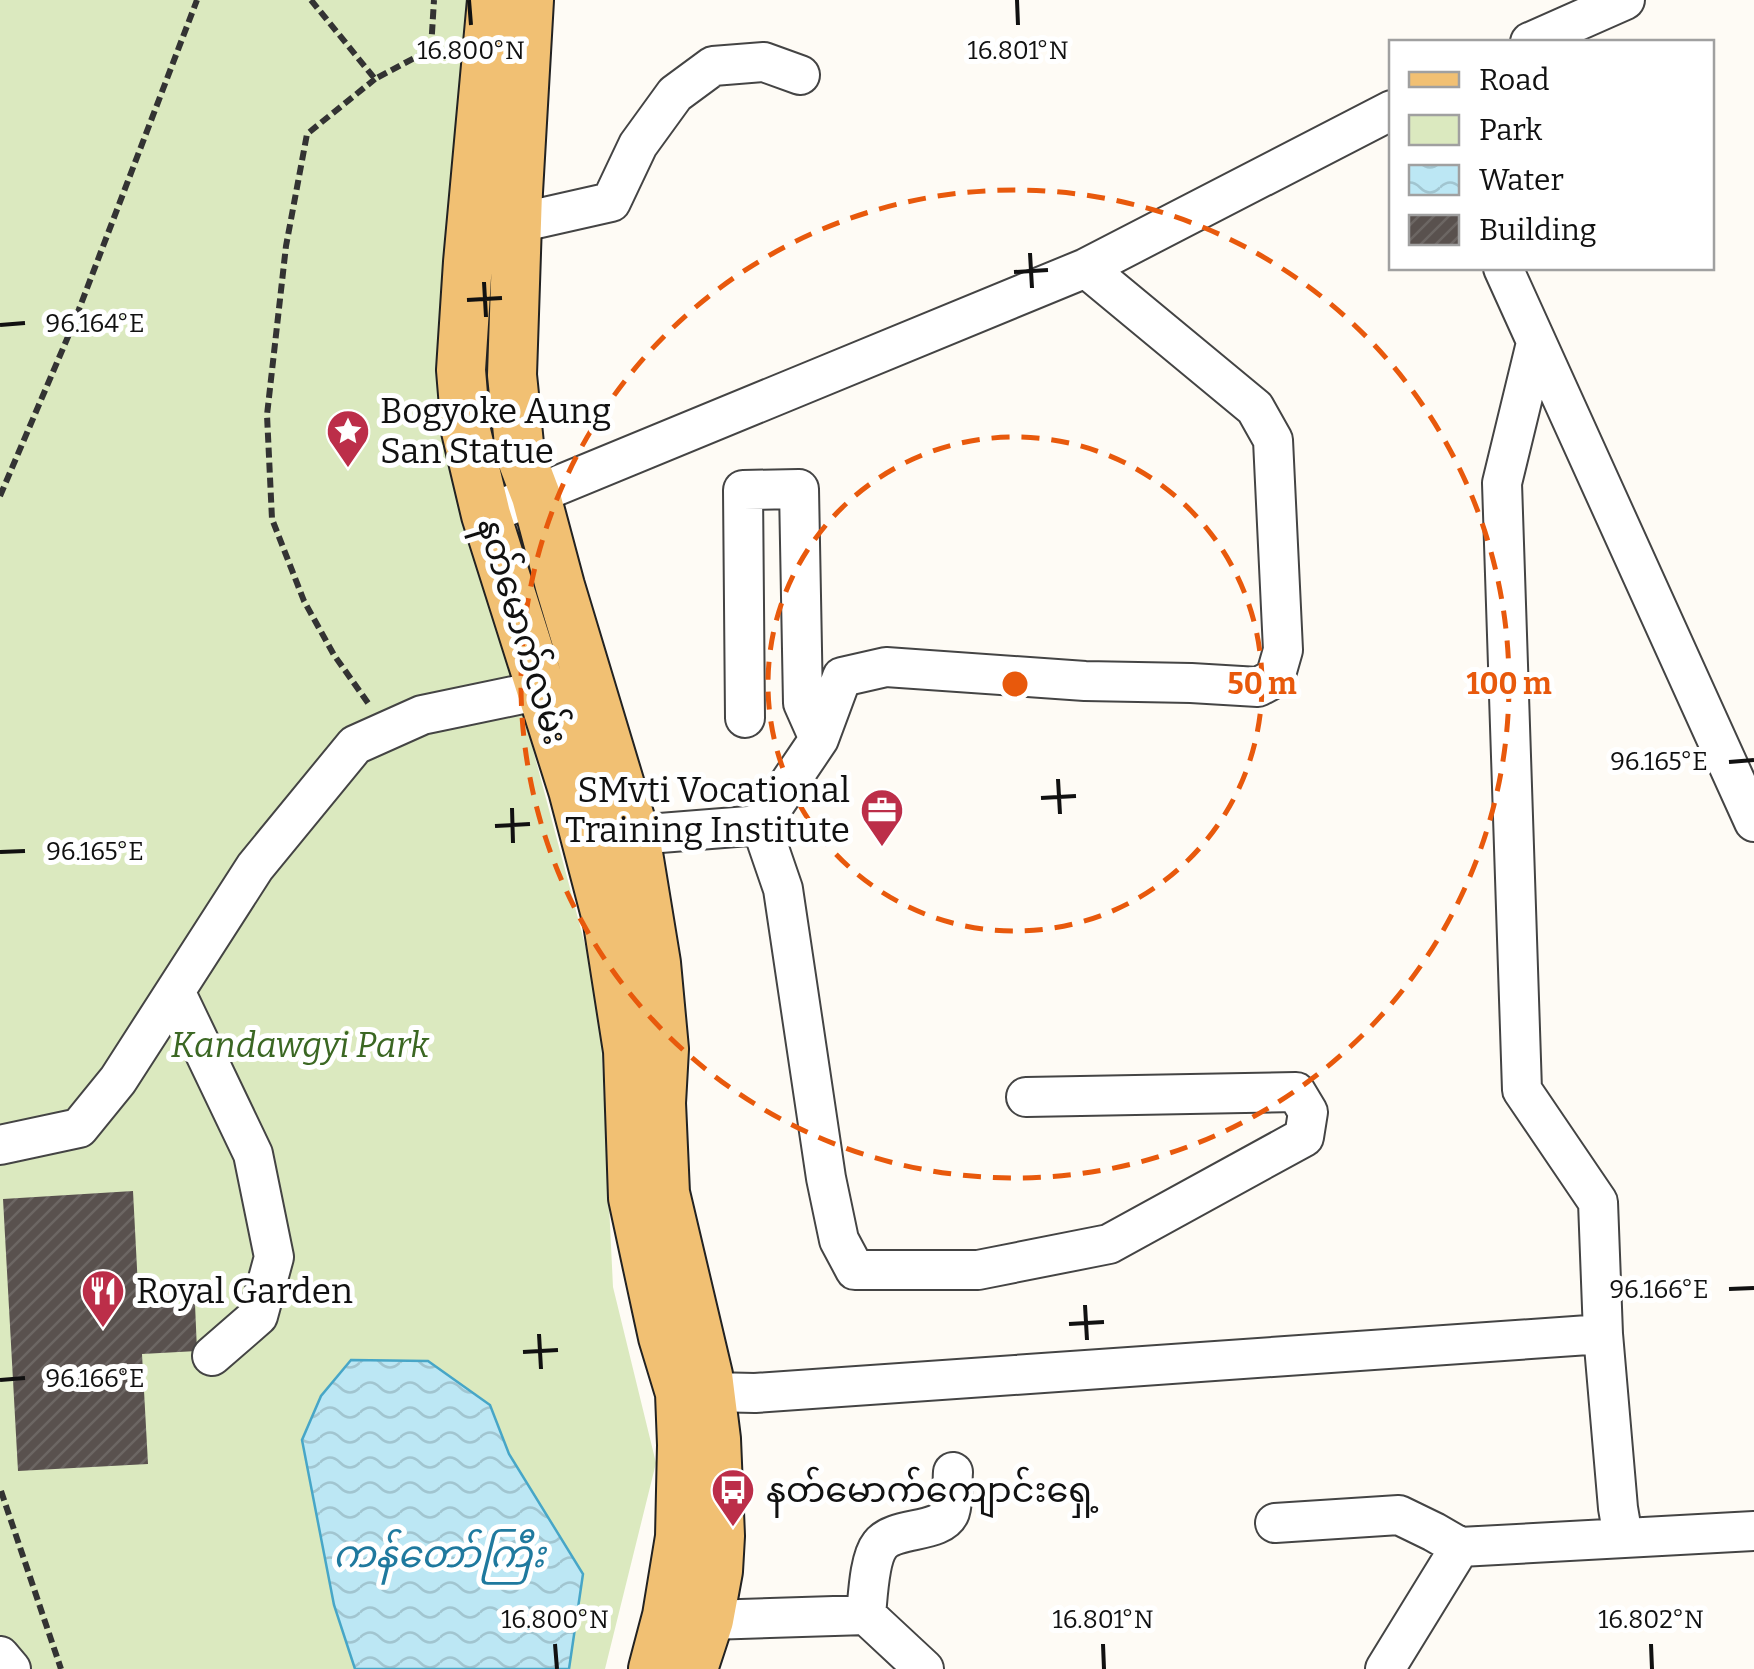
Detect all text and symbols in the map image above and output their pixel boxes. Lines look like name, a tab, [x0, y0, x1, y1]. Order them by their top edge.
text: 16.800°N	[417, 36, 525, 66]
text: 16.801°N	[968, 36, 1068, 66]
legend	[1389, 40, 1714, 270]
text: Road	[1479, 62, 1550, 98]
text: Park	[1479, 112, 1542, 148]
text: Water	[1479, 162, 1564, 198]
text: Building	[1479, 212, 1597, 248]
text: 96.164°E	[46, 309, 144, 339]
place label: Bogyoke Aung San Statue	[380, 390, 611, 472]
place icon: Bogyoke Aung San Statue	[325, 408, 371, 469]
street label: နတ်မောက်လမ်း	[462, 512, 580, 752]
centre of rings	[997, 666, 1033, 702]
text: 50 m	[1227, 666, 1297, 702]
text: 100 m	[1466, 666, 1552, 702]
text: 96.165°E	[1610, 747, 1708, 777]
place label: SMvti Vocational Training Institute	[565, 769, 850, 851]
office icon: SMvti Vocational Training Institute	[859, 787, 905, 848]
text: 96.165°E	[46, 837, 144, 867]
park label: Kandawgyi Park	[171, 1024, 430, 1066]
restaurant icon: Royal Garden	[80, 1268, 126, 1329]
place label: Royal Garden	[136, 1270, 353, 1312]
text: 96.166°E	[1609, 1275, 1709, 1305]
text: 96.166°E	[45, 1364, 145, 1394]
place label: နတ်မောက်ကျောင်းရှေ့	[766, 1466, 1099, 1519]
bus stop icon: နတ်မောက်ကျောင်းရှေ့	[710, 1467, 756, 1528]
water label: ကန်တော်ကြီး	[333, 1528, 548, 1585]
text: 16.800°N	[501, 1605, 609, 1635]
text: 16.801°N	[1053, 1605, 1153, 1635]
text: 16.802°N	[1598, 1605, 1704, 1635]

